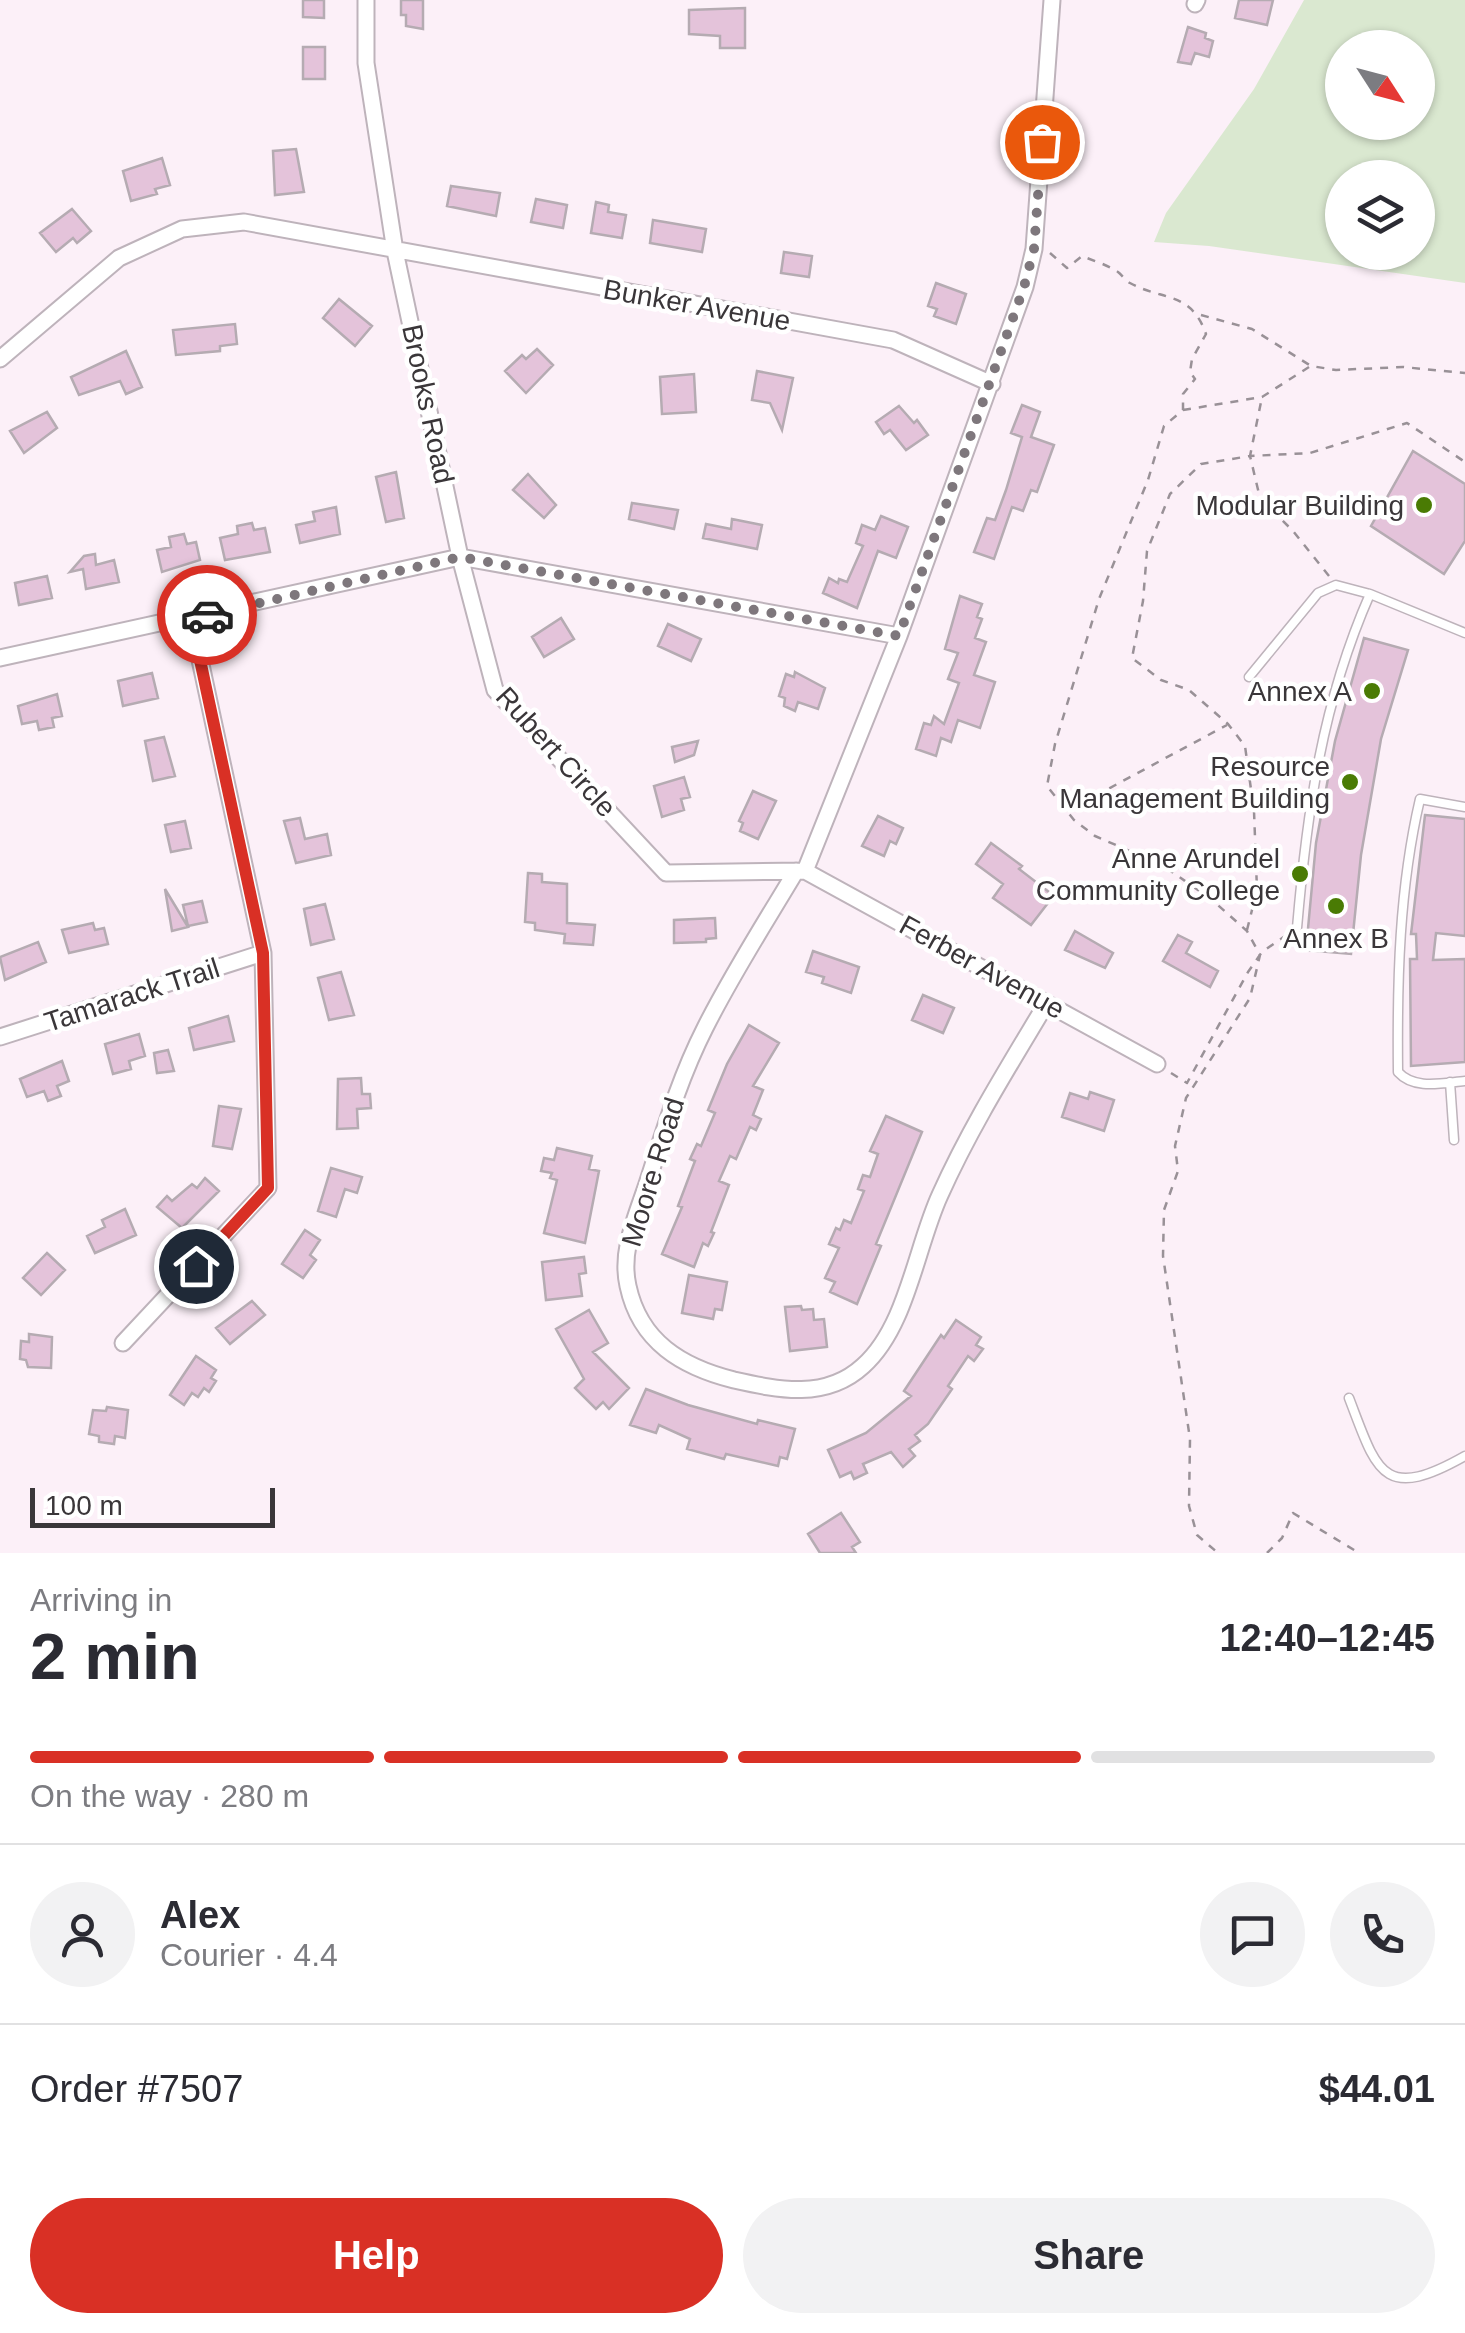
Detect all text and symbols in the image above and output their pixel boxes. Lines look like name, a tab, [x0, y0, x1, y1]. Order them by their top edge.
north arrow	[1325, 30, 1435, 140]
map controls	[1325, 30, 1435, 270]
pin	[1000, 100, 1085, 185]
icon: bag	[1015, 115, 1070, 170]
button: layers	[1325, 160, 1435, 270]
street label: Bunker Avenue	[601, 273, 793, 337]
street label: Brooks Road	[396, 322, 460, 486]
place label: Modular Building	[1195, 490, 1404, 521]
marker: Modular Building	[1413, 494, 1435, 516]
courier	[157, 565, 257, 665]
icon: car	[180, 588, 235, 643]
place label: Annex A	[1248, 676, 1352, 707]
marker: Annex A	[1361, 680, 1383, 702]
street label: Rubert Circle	[490, 681, 622, 823]
place label: Resource Management Building	[1059, 751, 1330, 814]
marker: Resource Management Building	[1339, 771, 1361, 793]
place label: Anne Arundel Community College	[1036, 843, 1280, 906]
marker: Anne Arundel Community College	[1289, 863, 1311, 885]
marker: Annex B	[1325, 895, 1347, 917]
street label: Ferber Avenue	[894, 909, 1070, 1025]
place label: Annex B	[1283, 923, 1389, 954]
street label: Tamarack Trail	[41, 952, 223, 1038]
street label: Moore Road	[616, 1094, 690, 1250]
pin	[154, 1224, 239, 1309]
icon: home	[169, 1239, 224, 1294]
scale bar	[30, 1483, 275, 1528]
text: 100 m	[45, 1490, 123, 1521]
text: Arriving in	[30, 1582, 172, 1618]
text: 12:40–12:45	[1219, 1617, 1435, 1659]
text: 2 min	[30, 1620, 200, 1693]
text: On the way · 280 m	[30, 1778, 309, 1814]
button: person	[30, 1882, 135, 1987]
button: chat	[1200, 1882, 1305, 1987]
button: phone	[1330, 1882, 1435, 1987]
text: Alex	[160, 1894, 240, 1936]
text: Courier · 4.4	[160, 1937, 338, 1973]
text: Order #7507	[30, 2068, 243, 2110]
text: $44.01	[1319, 2068, 1435, 2110]
button: Help	[30, 2198, 723, 2313]
button: Share	[743, 2198, 1435, 2313]

